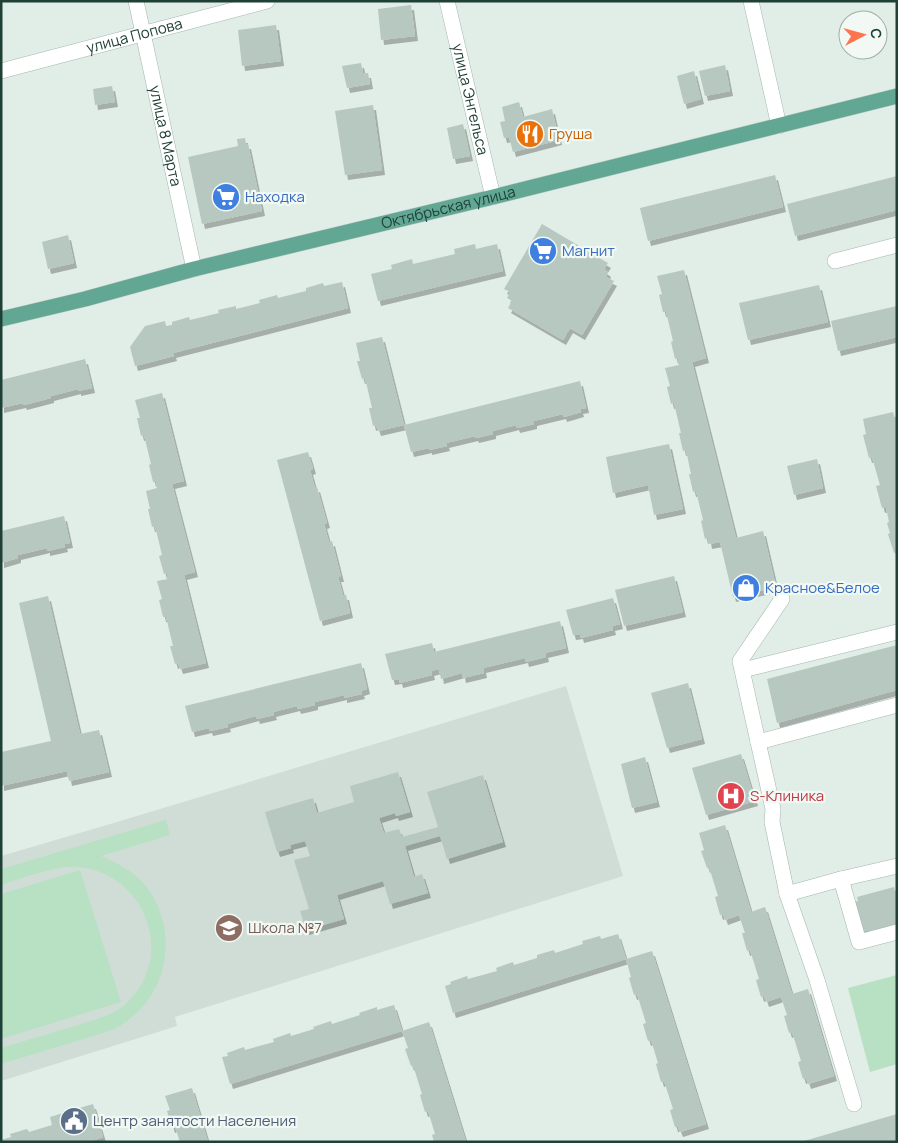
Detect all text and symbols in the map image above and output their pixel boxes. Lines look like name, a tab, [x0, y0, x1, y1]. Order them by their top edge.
north arrow	[838, 10, 888, 60]
street label: улица Попова	[84, 13, 185, 58]
text: С	[866, 27, 886, 40]
street label: улица Энгельса	[447, 41, 494, 157]
street label: улица 8 Марта	[145, 83, 187, 188]
restaurant icon: Груша	[515, 119, 545, 149]
place label: Груша	[549, 123, 592, 144]
street label: Октябрьская улица	[379, 181, 518, 234]
supermarket icon: Находка	[211, 182, 241, 212]
place label: Находка	[245, 186, 305, 207]
supermarket icon: Магнит	[528, 236, 558, 266]
place label: Магнит	[562, 240, 615, 261]
shop icon: Красное&Белое	[731, 573, 761, 603]
place label: Красное&Белое	[765, 577, 880, 598]
hospital icon: S-Клиника	[716, 781, 746, 811]
place label: S-Клиника	[750, 785, 824, 806]
school or university icon: Школа №7	[214, 913, 244, 943]
place label: Школа №7	[248, 917, 322, 938]
public building icon: Центр занятости Населения	[59, 1106, 89, 1136]
place label: Центр занятости Населения	[93, 1110, 296, 1131]

